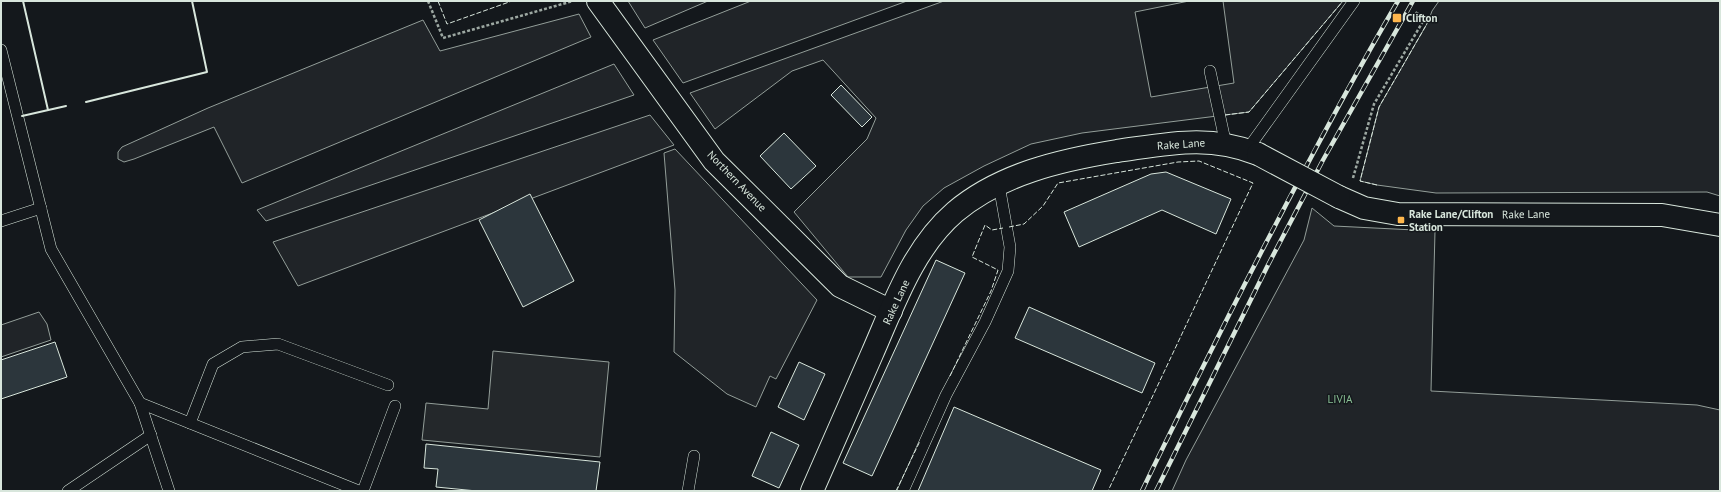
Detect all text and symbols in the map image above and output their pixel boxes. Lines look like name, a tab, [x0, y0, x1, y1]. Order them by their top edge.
place label: Clifton	[1406, 11, 1437, 25]
marker: Clifton	[1391, 12, 1403, 24]
street label: Rake Lane	[1157, 135, 1206, 153]
street label: Northern Avenue	[704, 148, 770, 215]
place label: Rake Lane/Clifton Station	[1409, 207, 1493, 234]
street label: Rake Lane	[1502, 207, 1551, 221]
marker: Rake Lane/Clifton Station	[1396, 215, 1406, 225]
street label: Rake Lane	[879, 277, 913, 327]
park label: LIVIA	[1328, 392, 1353, 406]

